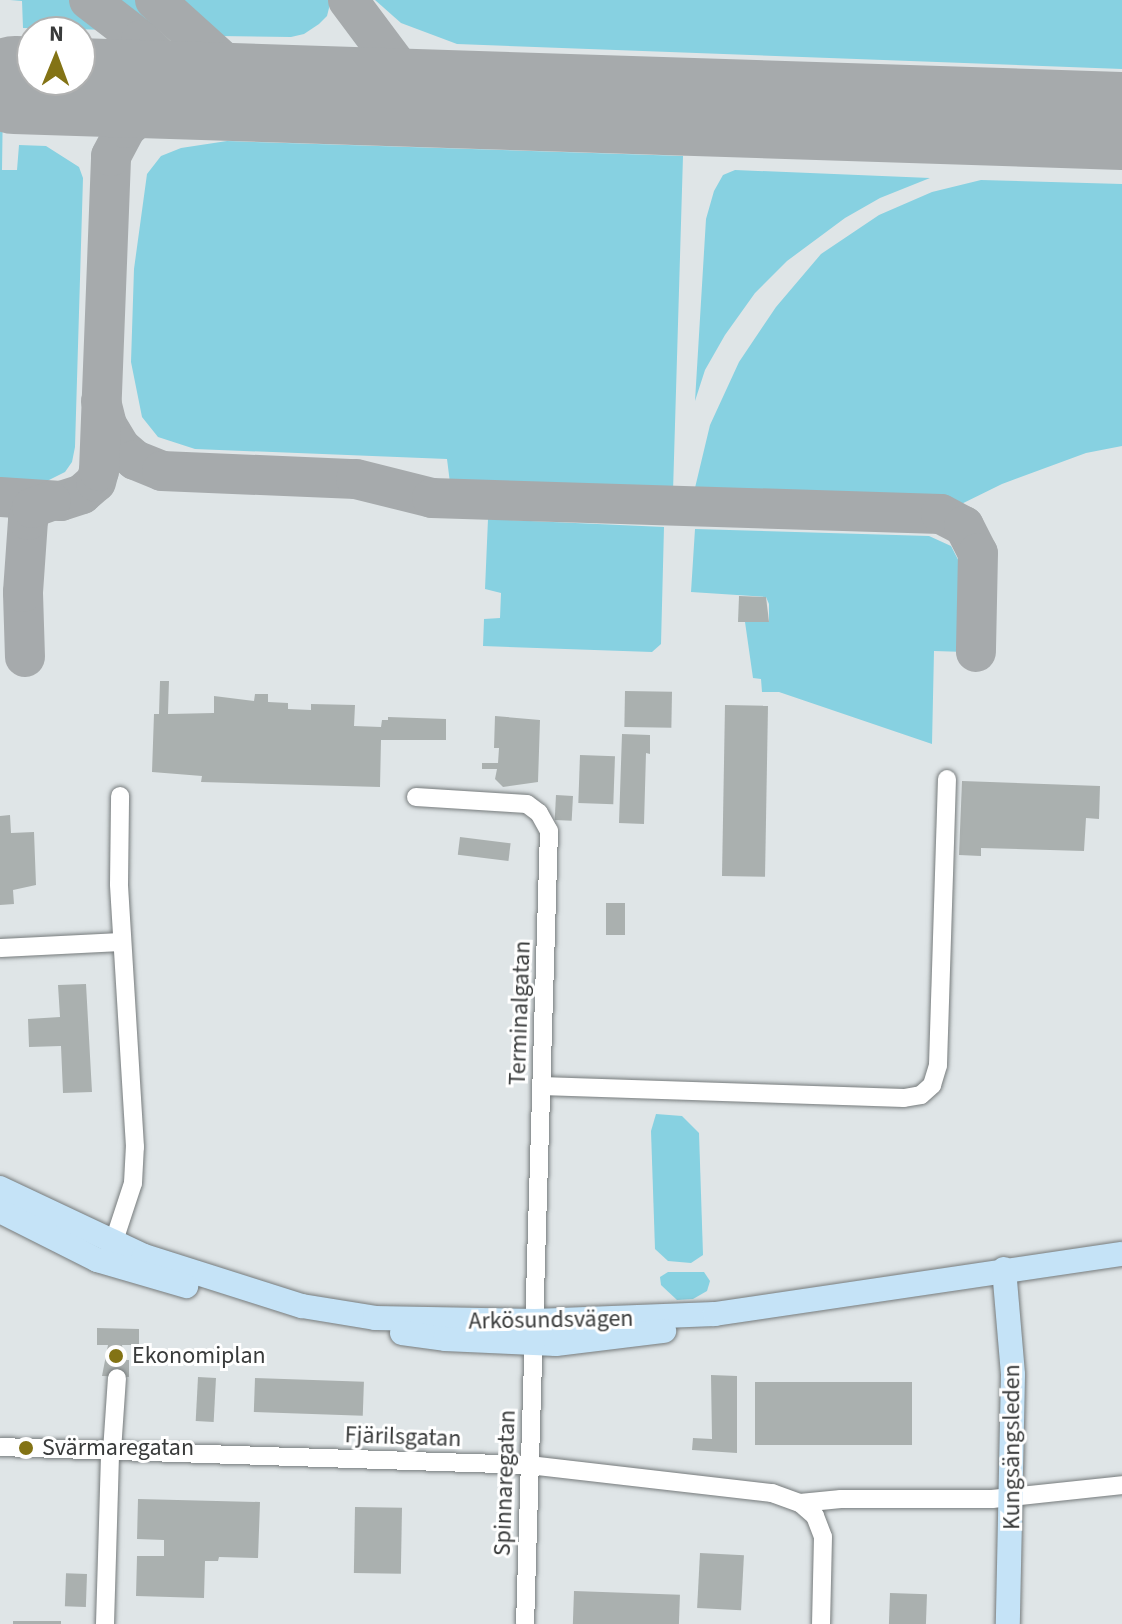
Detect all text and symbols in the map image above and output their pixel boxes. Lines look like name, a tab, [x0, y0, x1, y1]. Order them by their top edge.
north arrow	[16, 16, 96, 96]
text: N	[49, 18, 64, 50]
street label: Terminalgatan	[503, 940, 537, 1086]
street label: Arkösundsvägen	[468, 1304, 634, 1336]
place label: Ekonomiplan	[132, 1342, 266, 1370]
marker: Ekonomiplan	[107, 1347, 125, 1365]
street label: Kungsängsleden	[998, 1364, 1026, 1530]
street label: Spinnaregatan	[488, 1409, 522, 1557]
street label: Fjärilsgatan	[344, 1421, 462, 1453]
place label: Svärmaregatan	[42, 1434, 194, 1462]
marker: Svärmaregatan	[17, 1439, 35, 1457]

